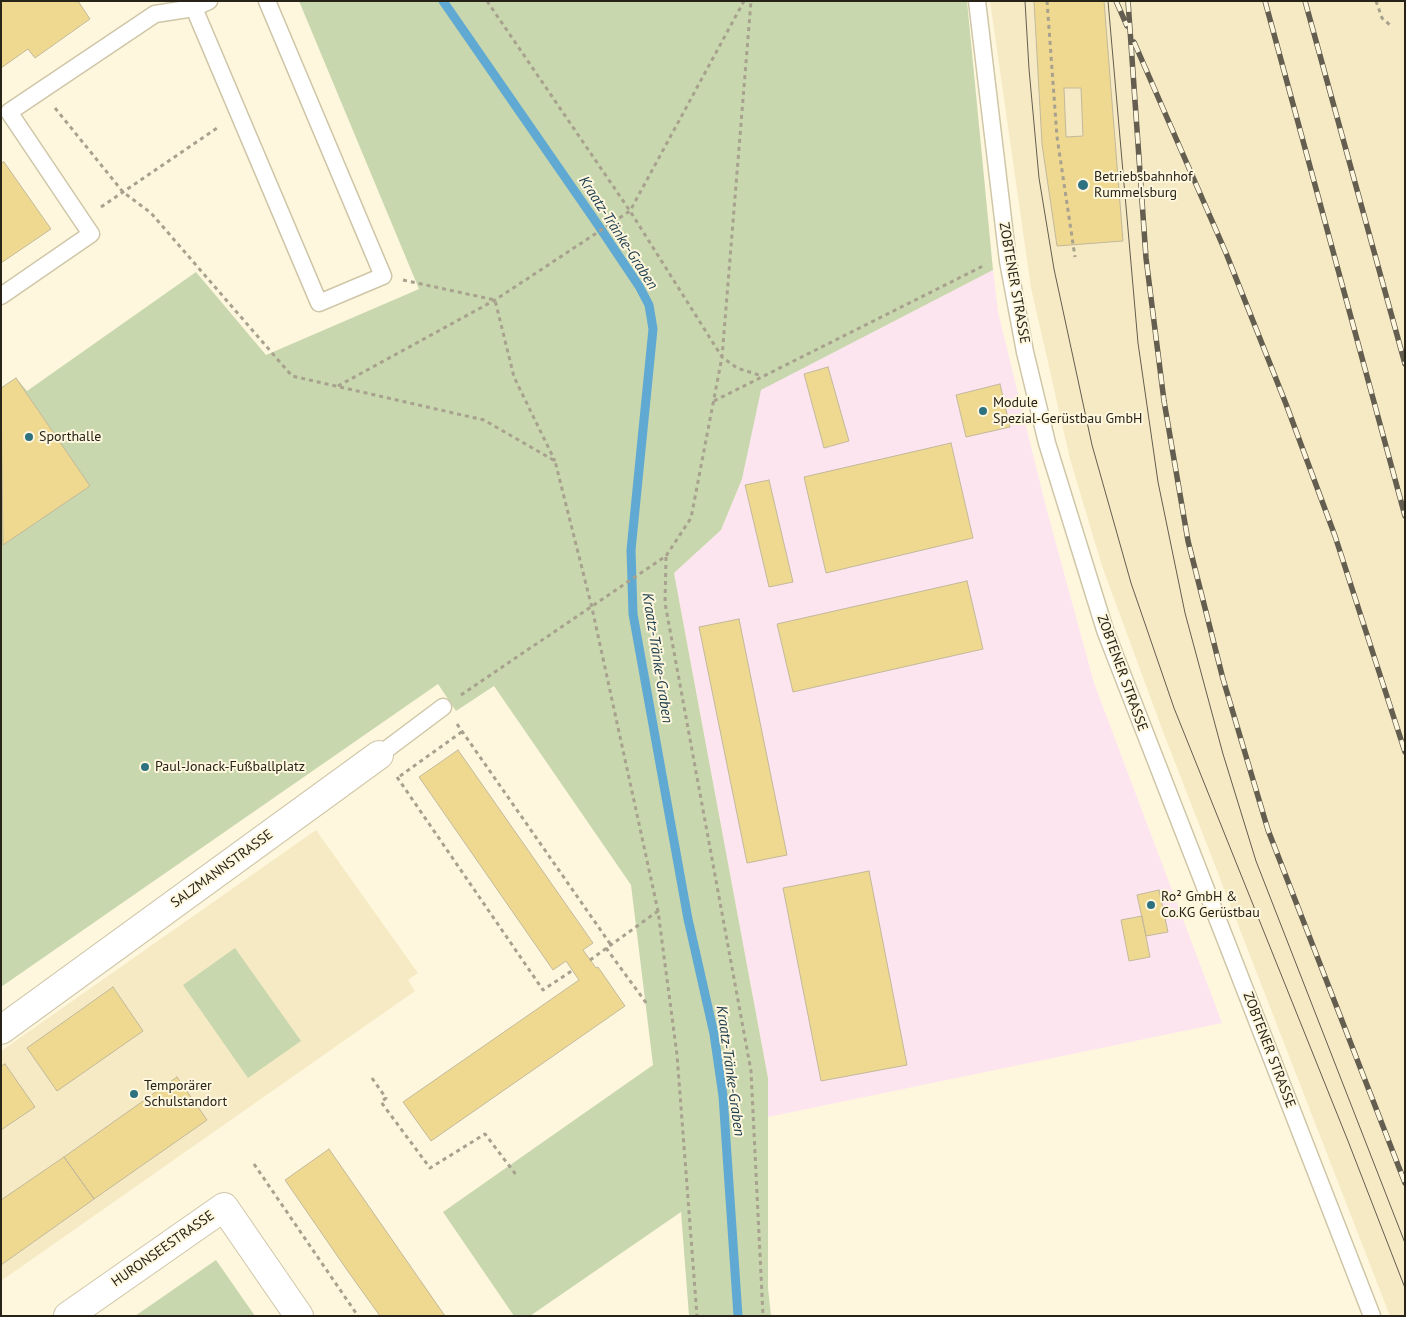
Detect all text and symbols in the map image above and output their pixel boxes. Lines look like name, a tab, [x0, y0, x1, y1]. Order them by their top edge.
place label: Betriebsbahnhof Rummelsburg	[1094, 169, 1192, 202]
water label: Kraatz-Tränke-Graben	[575, 173, 661, 293]
marker: Betriebsbahnhof Rummelsburg	[1076, 178, 1090, 192]
street label: ZOBTENER STRASSE	[995, 221, 1033, 345]
place label: Module Spezial-Gerüstbau GmbH	[993, 395, 1142, 428]
marker: Module Spezial-Gerüstbau GmbH	[977, 405, 989, 417]
place label: Sporthalle	[39, 429, 101, 445]
marker: Sporthalle	[23, 431, 35, 443]
water label: Kraatz-Tränke-Graben	[638, 591, 676, 725]
street label: ZOBTENER STRASSE	[1093, 613, 1151, 733]
place label: Paul-Jonack-Fußballplatz	[155, 759, 305, 775]
marker: Paul-Jonack-Fußballplatz	[139, 761, 151, 773]
street label: SALZMANNSTRASSE	[168, 826, 276, 912]
place label: Ro² GmbH & Co.KG Gerüstbau	[1161, 889, 1260, 922]
marker: Ro² GmbH & Co.KG Gerüstbau	[1145, 899, 1157, 911]
street label: ZOBTENER STRASSE	[1239, 990, 1299, 1110]
water label: Kraatz-Tränke-Graben	[712, 1004, 748, 1138]
place label: Temporärer Schulstandort	[144, 1078, 227, 1110]
marker: Temporärer Schulstandort	[128, 1088, 140, 1100]
street label: HURONSEESTRASSE	[108, 1207, 218, 1291]

